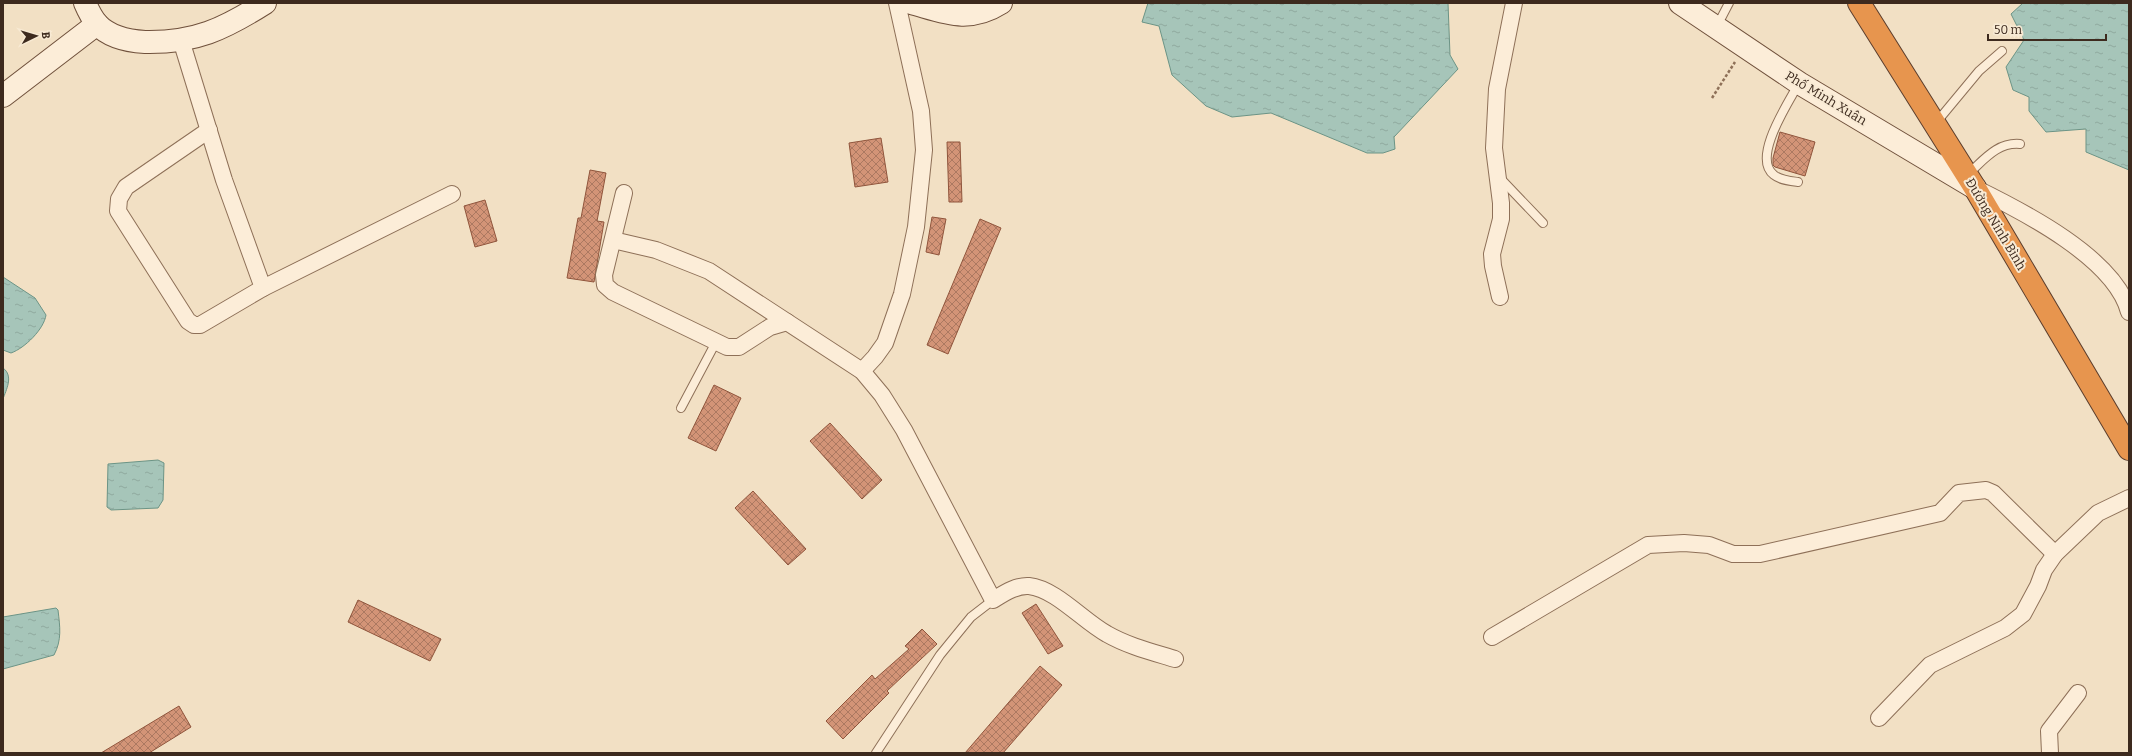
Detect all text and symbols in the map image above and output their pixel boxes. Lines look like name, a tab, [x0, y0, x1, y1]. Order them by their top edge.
north arrow	[16, 16, 56, 56]
scale bar	[1988, 16, 2106, 42]
text: 50 m	[1994, 23, 2023, 37]
text: B	[39, 31, 52, 39]
street label: Phố Minh Xuân	[1783, 68, 1870, 129]
street label: Đường Ninh Bình	[1963, 175, 2029, 273]

